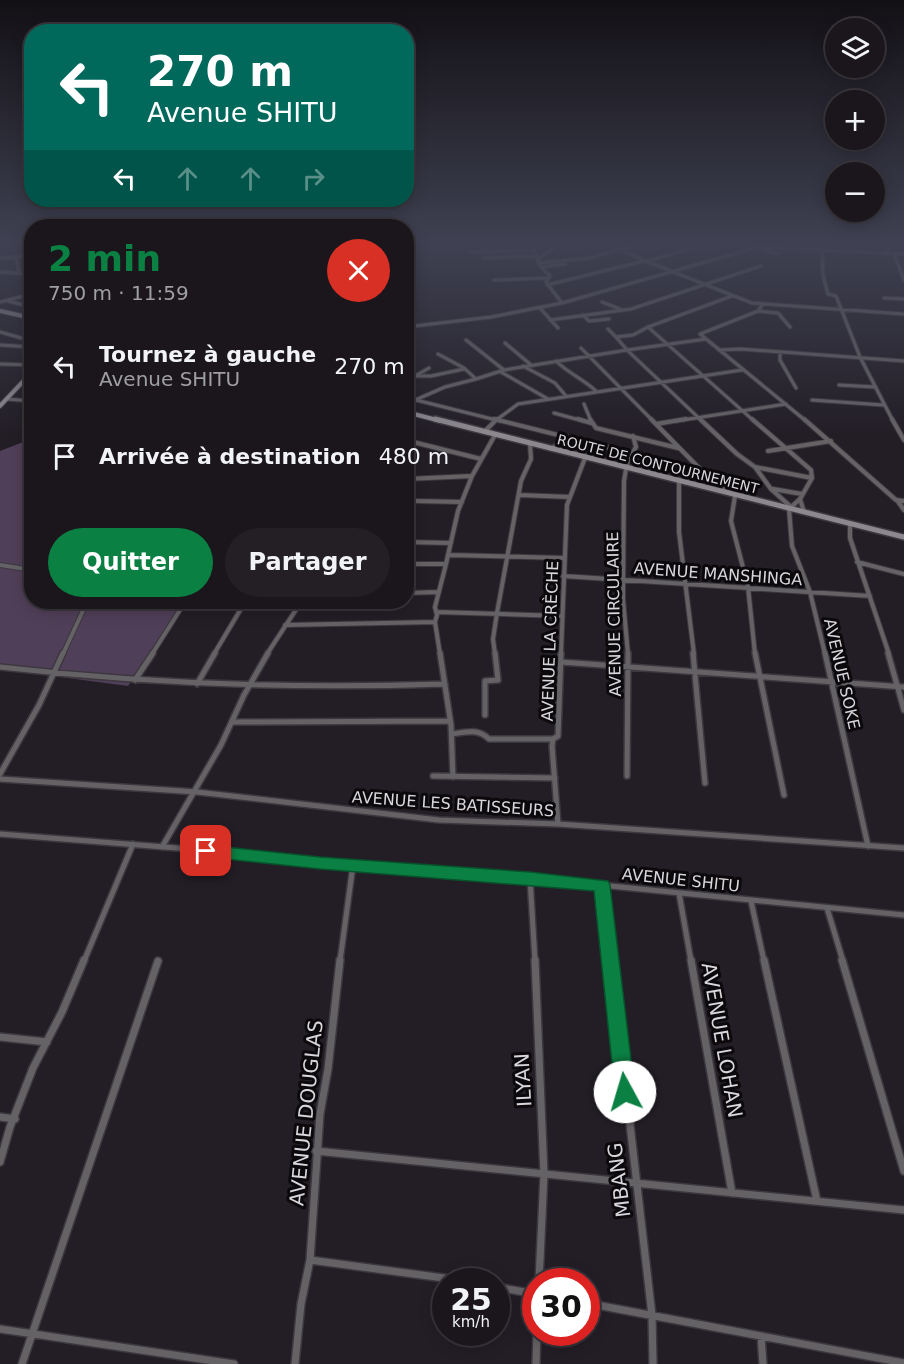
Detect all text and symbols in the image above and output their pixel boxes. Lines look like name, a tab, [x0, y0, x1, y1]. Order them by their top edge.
map controls	[825, 18, 885, 222]
button: layers	[825, 18, 885, 78]
text: 270 m	[147, 47, 293, 96]
icon: left	[48, 48, 126, 126]
button: +	[825, 90, 885, 150]
text: Avenue SHITU	[147, 97, 338, 128]
icon: left	[108, 162, 141, 195]
icon: ahead	[171, 162, 204, 195]
icon: ahead	[234, 162, 267, 195]
icon: right	[297, 162, 330, 195]
button: −	[825, 162, 885, 222]
text: 2 min	[48, 238, 161, 279]
button: close	[327, 239, 390, 302]
text: 750 m · 11:59	[48, 281, 189, 305]
text: Tournez à gauche	[99, 342, 316, 367]
icon: left	[48, 350, 81, 383]
text: 270 m	[334, 354, 405, 379]
text: Avenue SHITU	[99, 367, 240, 391]
street label: ROUTE DE CONTOURNEMENT	[556, 431, 761, 497]
icon: arrive	[48, 440, 81, 473]
text: Arrivée à destination	[99, 444, 361, 469]
text: 480 m	[379, 444, 449, 469]
button: Quitter	[48, 528, 213, 597]
button: Partager	[225, 528, 390, 597]
street label: AVENUE CIRCULAIRE	[603, 531, 625, 697]
street label: AVENUE MANSHINGA	[633, 559, 803, 589]
street label: AVENUE LA CRÈCHE	[538, 560, 562, 722]
street label: AVENUE SOKE	[820, 617, 864, 731]
street label: AVENUE LES BATISSEURS	[351, 787, 555, 821]
pin	[180, 825, 231, 876]
icon: arrive	[189, 834, 222, 867]
street label: AVENUE SHITU	[621, 864, 741, 896]
street label: AVENUE LOHAN	[697, 961, 747, 1119]
street label: AVENUE DOUGLAS	[284, 1019, 328, 1207]
street label: ILYAN	[510, 1053, 536, 1107]
position arrow	[593, 1060, 657, 1124]
street label: MBANG	[603, 1141, 635, 1219]
speed limit sign: 30	[522, 1268, 600, 1346]
text: 25	[450, 1282, 492, 1317]
text: km/h	[452, 1313, 490, 1331]

